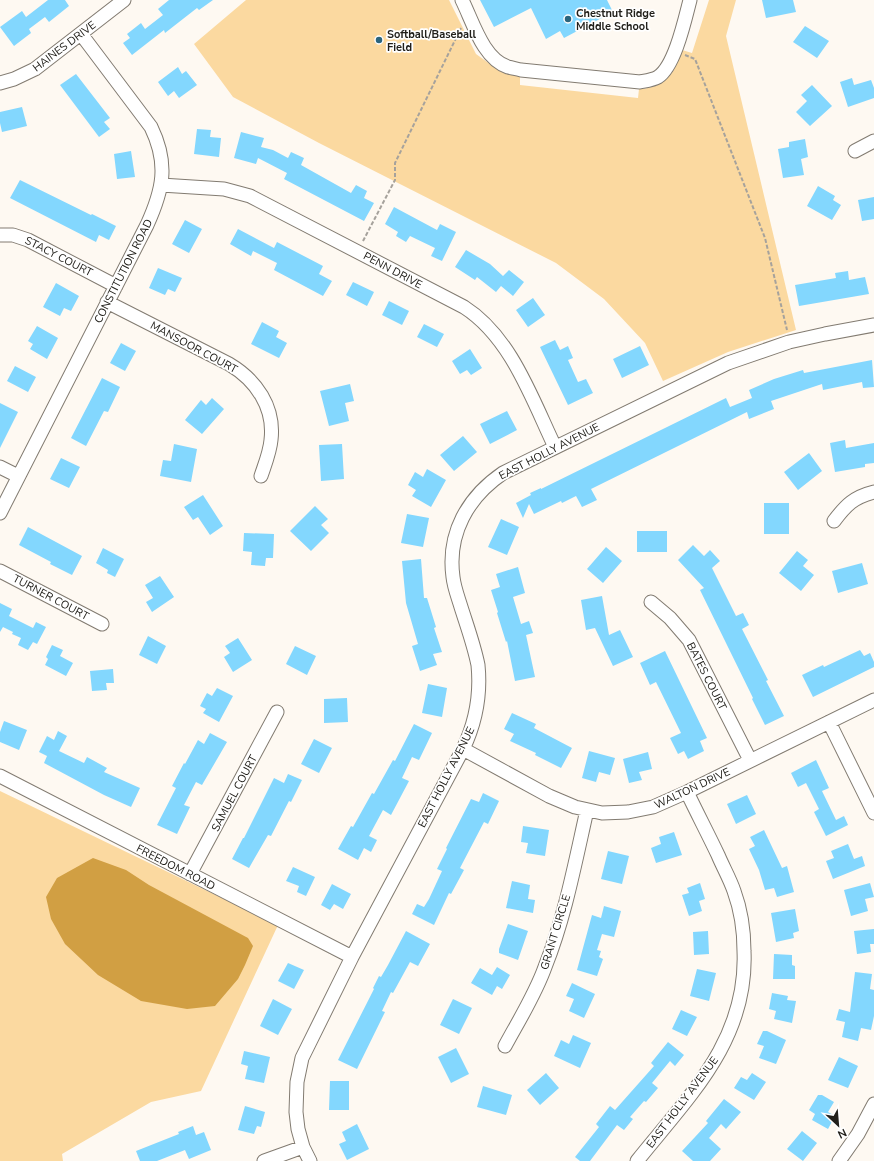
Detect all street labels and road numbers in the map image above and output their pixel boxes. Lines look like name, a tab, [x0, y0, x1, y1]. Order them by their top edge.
street label: HAINES DRIVE	[30, 18, 99, 75]
street label: CONSTITUTION ROAD	[91, 217, 156, 326]
street label: STACY COURT	[22, 233, 96, 280]
street label: PENN DRIVE	[361, 249, 425, 292]
street label: MANSOOR COURT	[148, 318, 240, 377]
street label: EAST HOLLY AVENUE	[496, 420, 602, 483]
street label: TURNER COURT	[10, 571, 92, 624]
street label: BATES COURT	[683, 640, 730, 713]
street label: EAST HOLLY AVENUE	[415, 724, 478, 830]
street label: SAMUEL COURT	[208, 752, 261, 834]
street label: WALTON DRIVE	[652, 764, 733, 813]
street label: FREEDOM ROAD	[134, 841, 218, 894]
street label: GRANT CIRCLE	[537, 893, 574, 972]
street label: EAST HOLLY AVENUE	[643, 1053, 722, 1151]

